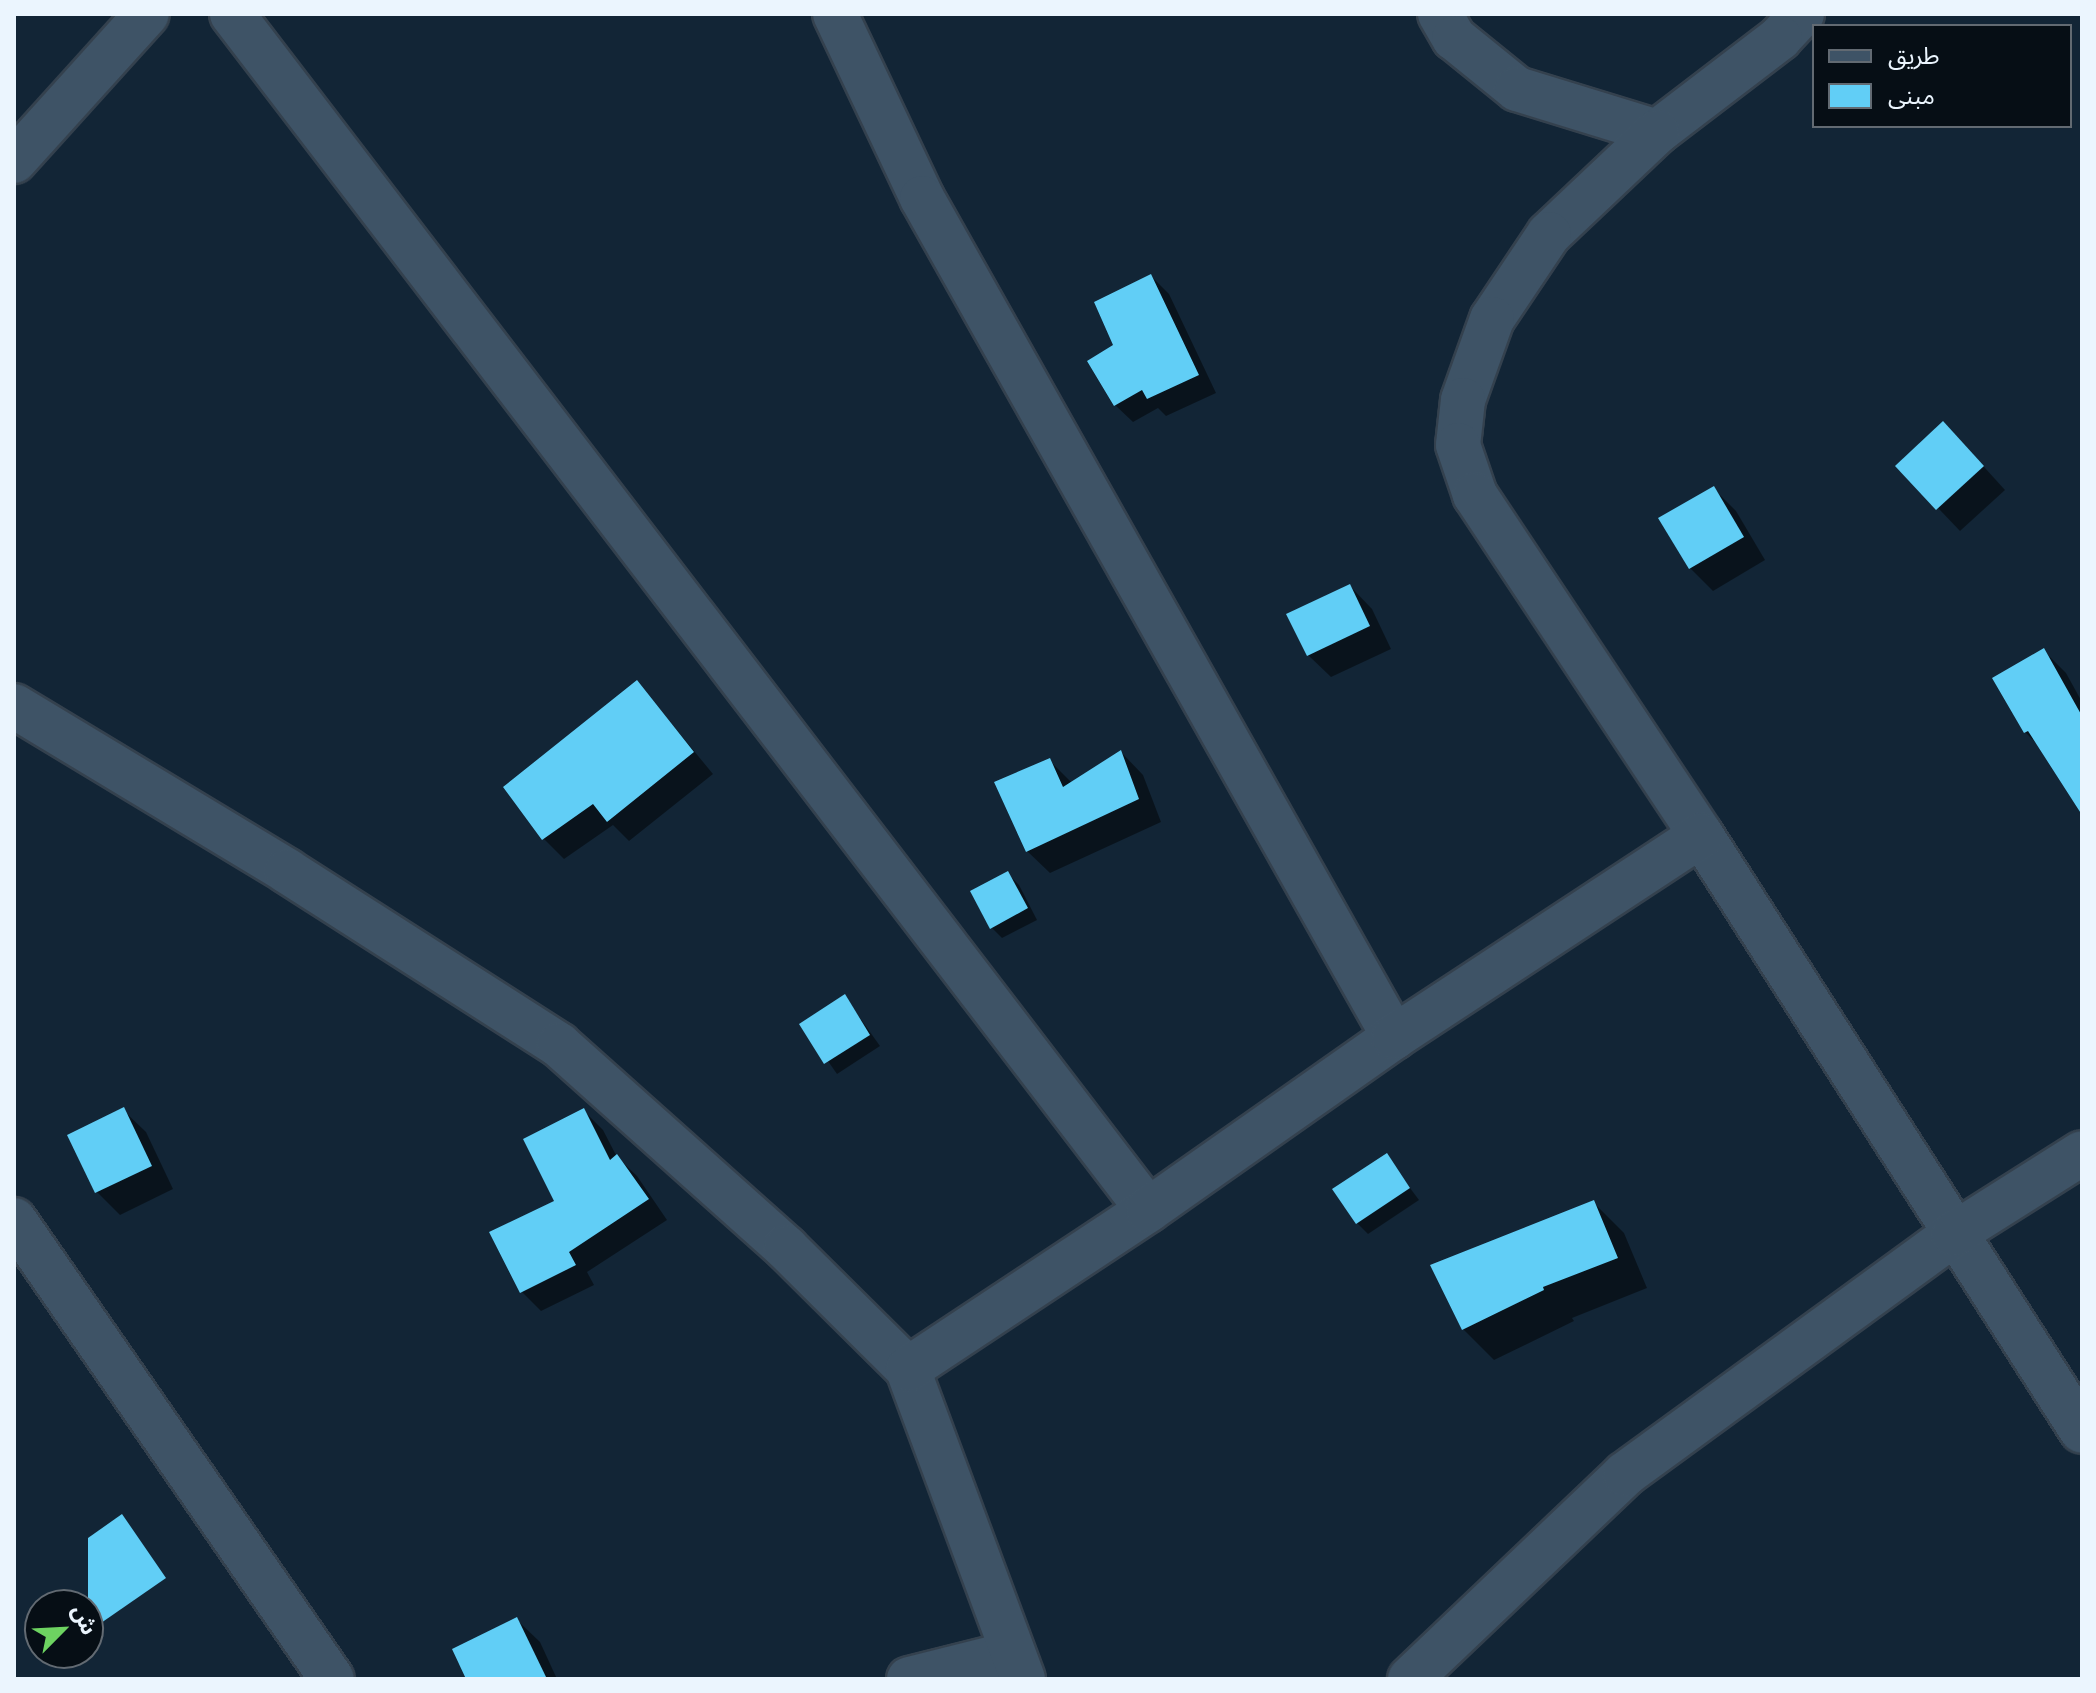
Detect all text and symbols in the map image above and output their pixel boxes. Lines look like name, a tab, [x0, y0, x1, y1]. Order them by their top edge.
legend	[1812, 24, 2072, 128]
text: طريق	[1888, 42, 1940, 70]
text: مبنى	[1888, 82, 1935, 110]
north arrow	[24, 1589, 104, 1669]
text: ش	[67, 1601, 102, 1639]

